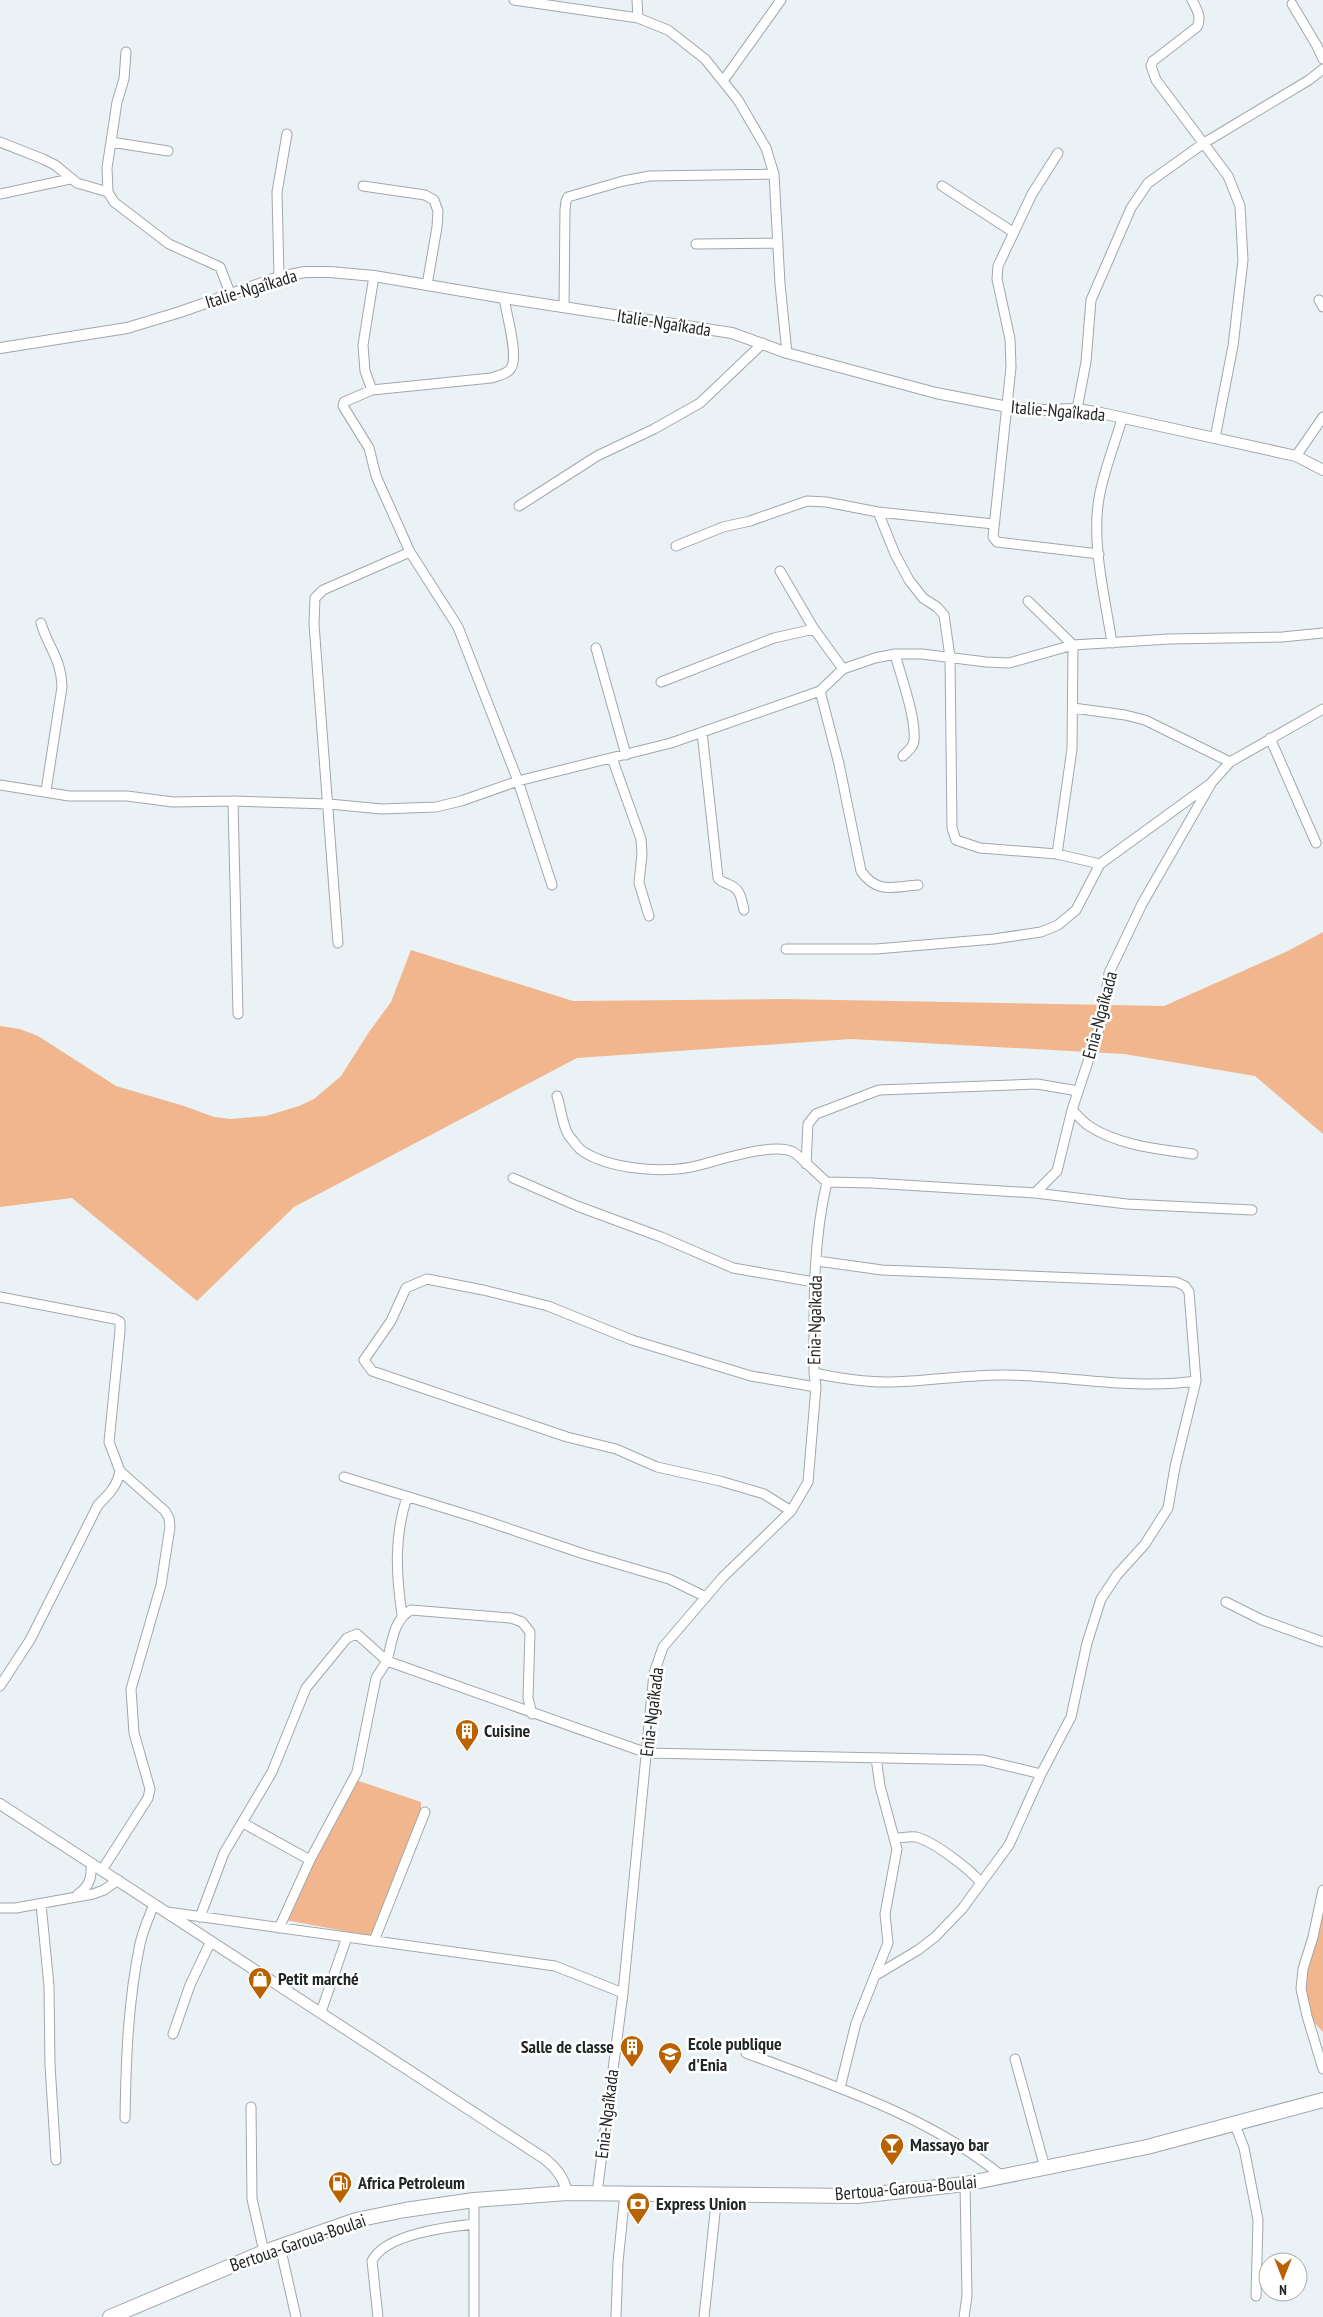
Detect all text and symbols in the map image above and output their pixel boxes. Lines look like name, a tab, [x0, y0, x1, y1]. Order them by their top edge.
street label: Italie-Ngaîkada	[202, 264, 300, 313]
street label: Italie-Ngaîkada	[615, 304, 713, 341]
street label: Italie-Ngaîkada	[1010, 395, 1106, 426]
street label: Enia-Ngaîkada	[1077, 969, 1122, 1061]
street label: Enia-Ngaîkada	[802, 1275, 827, 1365]
street label: Enia-Ngaîkada	[635, 1666, 668, 1758]
building icon: Cuisine	[454, 1718, 480, 1752]
place label: Cuisine	[484, 1719, 531, 1742]
shop icon: Petit marché	[247, 1966, 273, 2000]
place label: Petit marché	[278, 1967, 359, 1990]
place label: Ecole publique d'Enia	[688, 2032, 782, 2076]
building icon: Salle de classe	[619, 2034, 645, 2068]
place label: Salle de classe	[521, 2035, 614, 2058]
school or university icon: Ecole publique d'Enia	[657, 2041, 683, 2075]
street label: Enia-Ngaîkada	[590, 2068, 623, 2160]
bar icon: Massayo bar	[879, 2132, 905, 2166]
place label: Massayo bar	[910, 2133, 990, 2156]
fuel station icon: Africa Petroleum	[327, 2170, 353, 2204]
street label: Bertoua-Garoua-Boulai	[834, 2170, 978, 2205]
place label: Africa Petroleum	[357, 2171, 465, 2194]
bank icon: Express Union	[625, 2191, 651, 2225]
place label: Express Union	[656, 2192, 746, 2215]
street label: Bertoua-Garoua-Boulai	[227, 2208, 369, 2277]
north arrow	[1258, 2252, 1308, 2302]
text: N	[1279, 2281, 1287, 2299]

